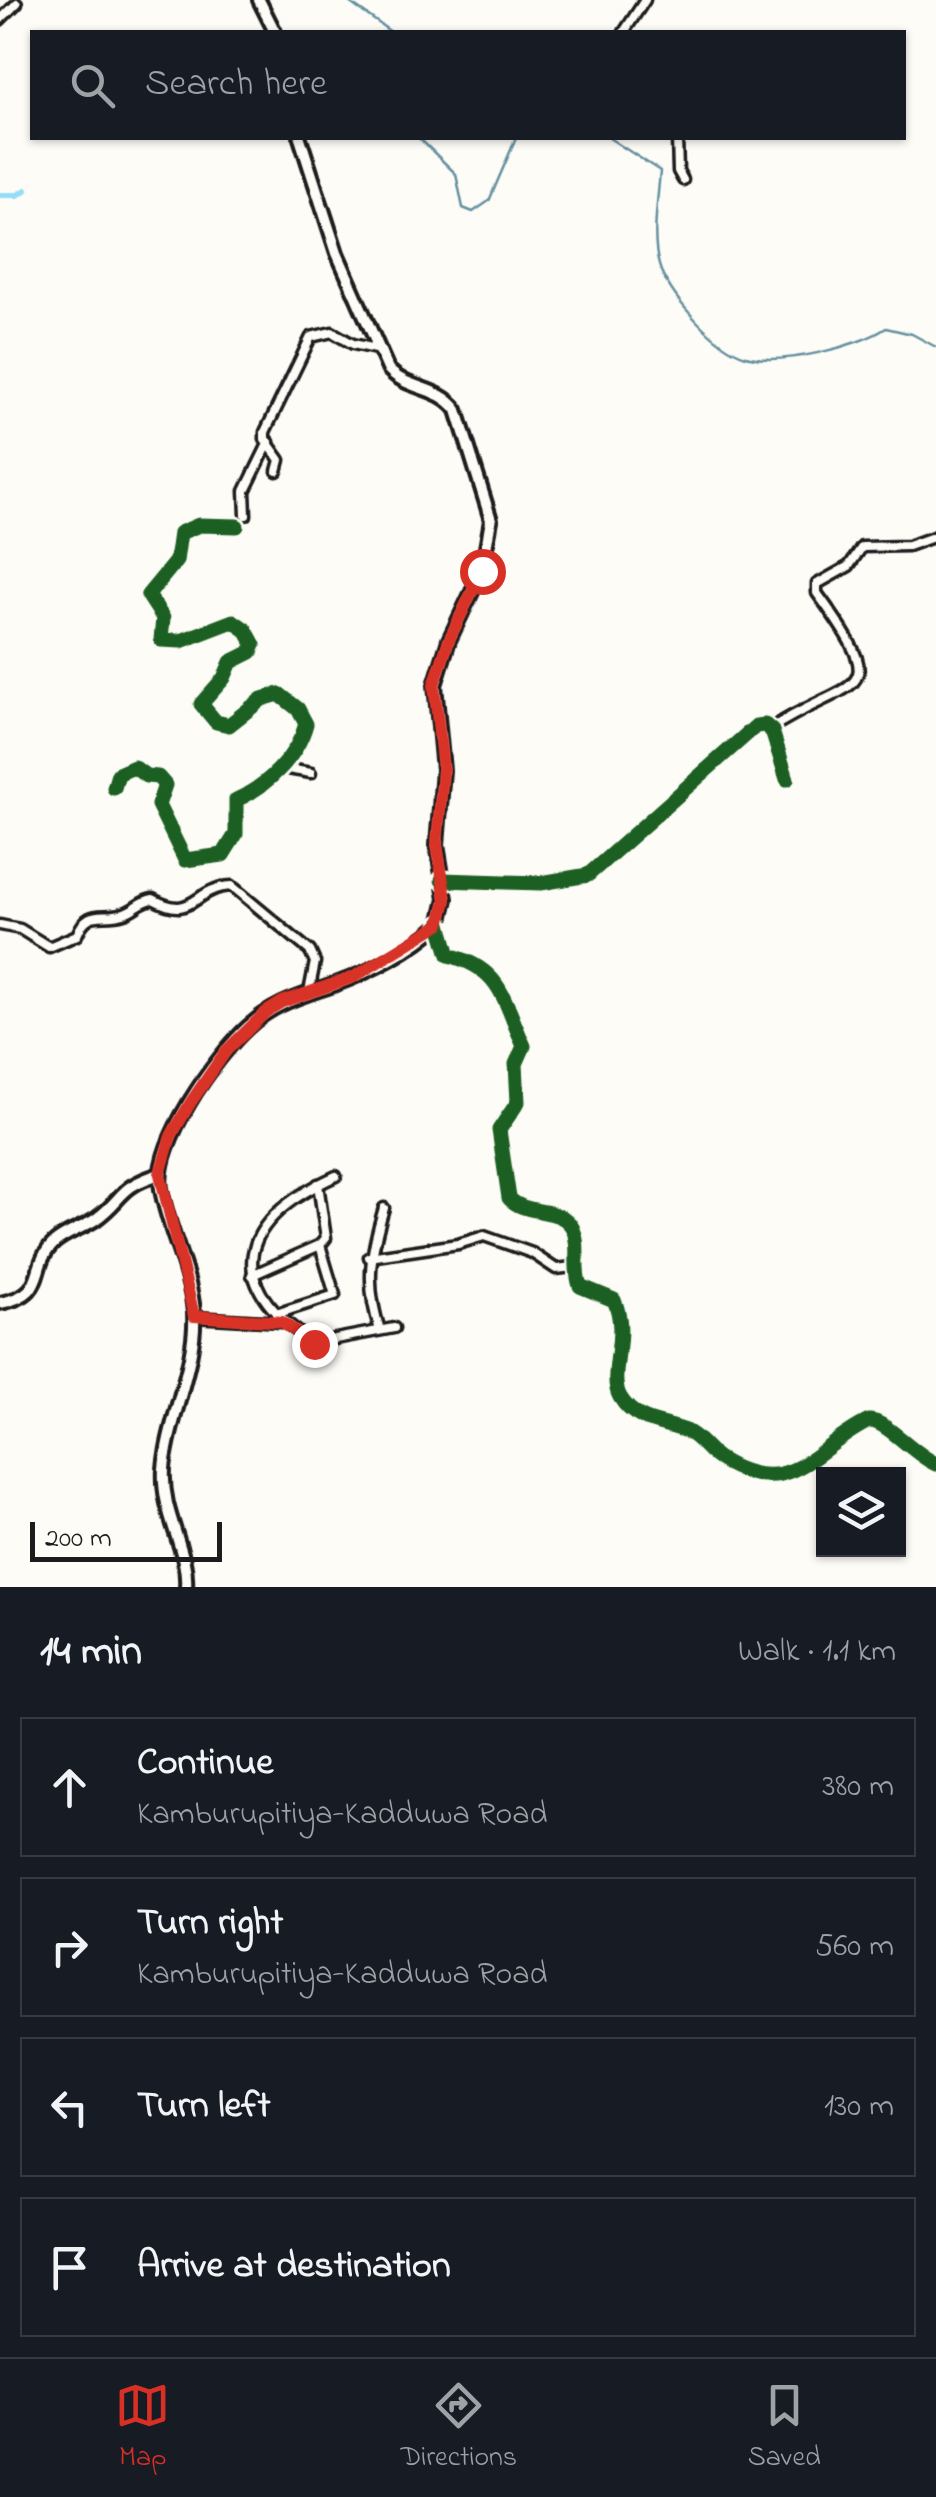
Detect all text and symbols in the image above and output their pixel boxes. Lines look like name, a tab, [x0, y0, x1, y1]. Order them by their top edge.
search box	[30, 30, 906, 140]
text: Search here	[145, 57, 327, 113]
icon: search	[65, 58, 120, 113]
route start	[460, 549, 506, 595]
route end	[292, 1322, 338, 1368]
map controls	[816, 1467, 906, 1557]
button: layers	[816, 1467, 906, 1557]
scale bar	[30, 1517, 222, 1562]
text: 200 m	[45, 1519, 112, 1560]
text: 14 min	[40, 1622, 142, 1683]
text: Walk · 1.1 km	[738, 1629, 896, 1676]
text: Continue	[137, 1736, 273, 1792]
icon: ahead	[42, 1760, 97, 1815]
text: 380 m	[822, 1764, 894, 1811]
text: Kamburupitiya-Kadduwa Road	[137, 1792, 547, 1839]
text: Turn right	[137, 1896, 283, 1952]
icon: right	[42, 1920, 97, 1975]
text: 560 m	[815, 1924, 894, 1971]
text: Kamburupitiya-Kadduwa Road	[137, 1952, 547, 1999]
text: Turn left	[137, 2079, 270, 2135]
icon: left	[42, 2080, 97, 2135]
text: 130 m	[824, 2084, 894, 2131]
text: Arrive at destination	[137, 2239, 451, 2295]
icon: arrive	[42, 2240, 97, 2295]
tab: Map	[115, 2378, 170, 2479]
tab: Directions	[401, 2378, 517, 2479]
tab: Saved	[748, 2378, 821, 2479]

